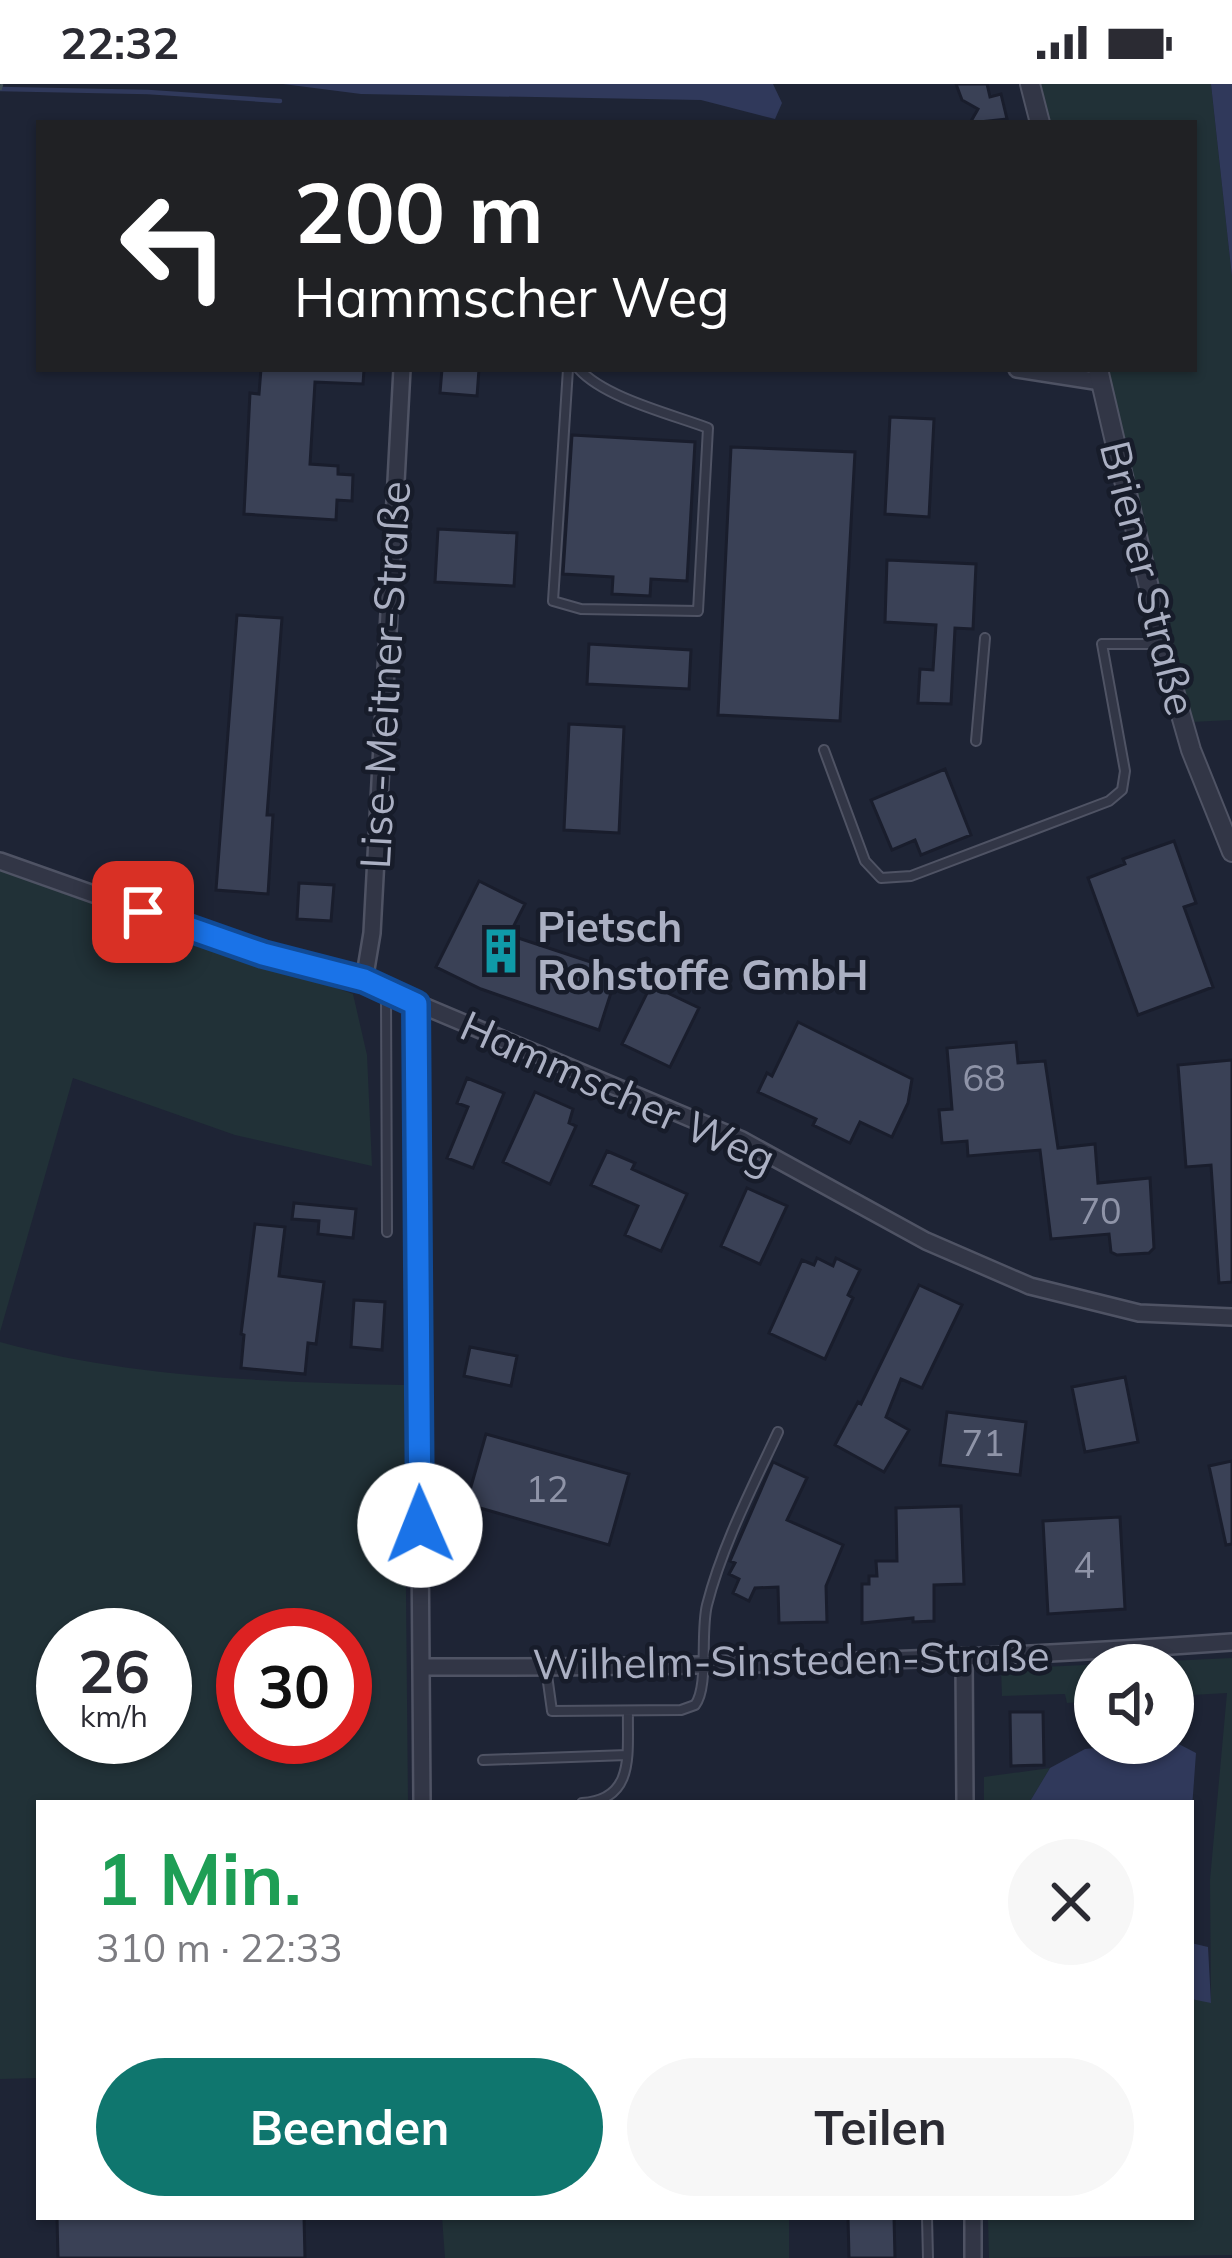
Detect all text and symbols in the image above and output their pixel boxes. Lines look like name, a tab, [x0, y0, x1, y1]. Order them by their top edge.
text: 22:32	[60, 14, 179, 70]
text: 200 m	[294, 159, 544, 264]
icon: left	[96, 168, 252, 324]
text: Hammscher Weg	[294, 263, 730, 331]
street label: Briener Straße	[1089, 435, 1208, 721]
street label: Lise-Meitner-Straße	[348, 480, 421, 870]
pin	[92, 861, 194, 963]
icon: arrive	[110, 879, 176, 945]
place label: Pietsch Rohstoffe GmbH	[537, 900, 869, 1001]
building icon: Pietsch Rohstoffe GmbH	[476, 926, 526, 976]
street label: Hammscher Weg	[453, 998, 784, 1185]
house number: 68	[962, 1055, 1006, 1100]
house number: 70	[1078, 1188, 1122, 1233]
house number: 71	[961, 1420, 1005, 1465]
position arrow	[357, 1462, 483, 1588]
house number: 12	[525, 1466, 569, 1511]
house number: 4	[1073, 1542, 1095, 1587]
speed limit sign: 30	[216, 1608, 372, 1764]
street label: Wilhelm-Sinsteden-Straße	[532, 1628, 1050, 1691]
text: 26	[78, 1633, 150, 1708]
map controls	[1074, 1644, 1194, 1764]
button: sound	[1074, 1644, 1194, 1764]
text: km/h	[80, 1697, 148, 1735]
text: 1 Min.	[96, 1833, 302, 1923]
button: close	[1008, 1839, 1134, 1965]
text: 310 m · 22:33	[96, 1923, 342, 1972]
button: Beenden	[96, 2058, 603, 2196]
button: Teilen	[627, 2058, 1134, 2196]

